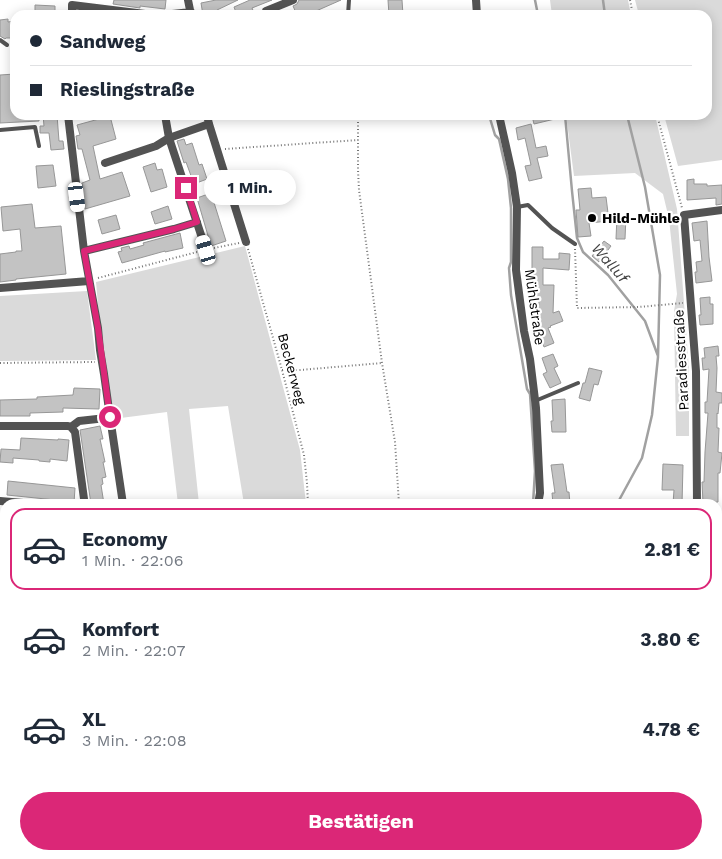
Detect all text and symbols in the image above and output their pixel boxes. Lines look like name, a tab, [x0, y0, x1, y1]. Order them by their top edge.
text: Sandweg	[60, 30, 145, 53]
text: Rieslingstraße	[60, 78, 195, 101]
callout: 1 Min.	[204, 170, 296, 206]
route end	[175, 177, 197, 199]
text: 1 Min.	[227, 178, 273, 197]
car	[67, 181, 86, 213]
place label: Hild-Mühle	[602, 210, 680, 226]
marker: Hild-Mühle	[586, 212, 598, 224]
car	[194, 233, 217, 267]
water label: Walluf	[588, 240, 634, 288]
street label: Mühlstraße	[522, 268, 548, 346]
street label: Paradiesstraße	[670, 309, 692, 411]
street label: Beckerweg	[275, 331, 309, 407]
route start	[99, 406, 121, 428]
icon: car	[22, 527, 67, 572]
text: Economy	[82, 528, 167, 551]
text: 2.81 €	[644, 538, 700, 561]
text: 1 Min. · 22:06	[82, 551, 183, 570]
icon: car	[22, 617, 67, 662]
text: Komfort	[82, 618, 159, 641]
text: 3.80 €	[640, 628, 700, 651]
text: 2 Min. · 22:07	[82, 641, 185, 660]
icon: car	[22, 707, 67, 752]
text: XL	[82, 708, 106, 731]
text: 4.78 €	[643, 718, 700, 741]
text: 3 Min. · 22:08	[82, 731, 187, 750]
button: Bestätigen	[20, 792, 702, 850]

